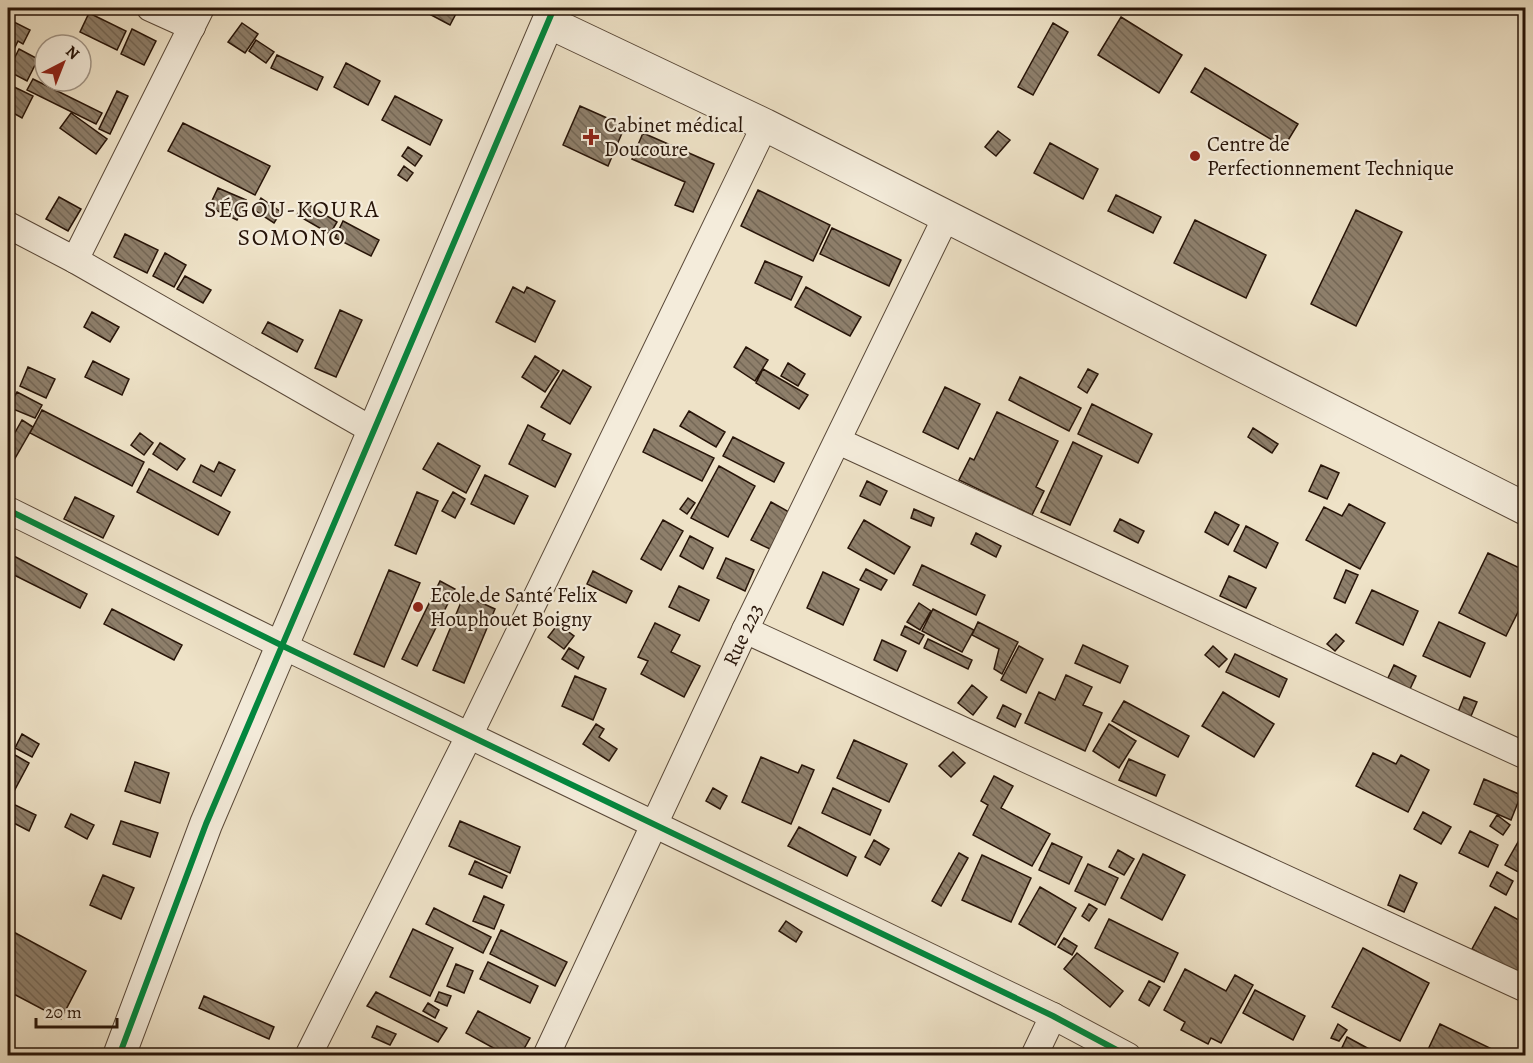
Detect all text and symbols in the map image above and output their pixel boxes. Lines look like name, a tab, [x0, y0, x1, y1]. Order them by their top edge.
north arrow	[33, 33, 93, 93]
text: N	[61, 41, 84, 65]
place label: Cabinet médical Doucoure	[604, 111, 743, 163]
marker: Cabinet médical Doucoure	[582, 128, 600, 146]
place label: Centre de Perfectionnement Technique	[1207, 130, 1454, 182]
marker: Centre de Perfectionnement Technique	[1188, 149, 1202, 163]
district label: SÉGOU-KOURA SOMONO	[204, 193, 380, 253]
place label: Ecole de Santé Felix Houphouet Boigny	[430, 581, 597, 633]
street label: Rue 223	[716, 599, 770, 670]
marker: Ecole de Santé Felix Houphouet Boigny	[411, 600, 425, 614]
scale bar	[36, 991, 117, 1029]
text: 20 m	[45, 1000, 82, 1024]

